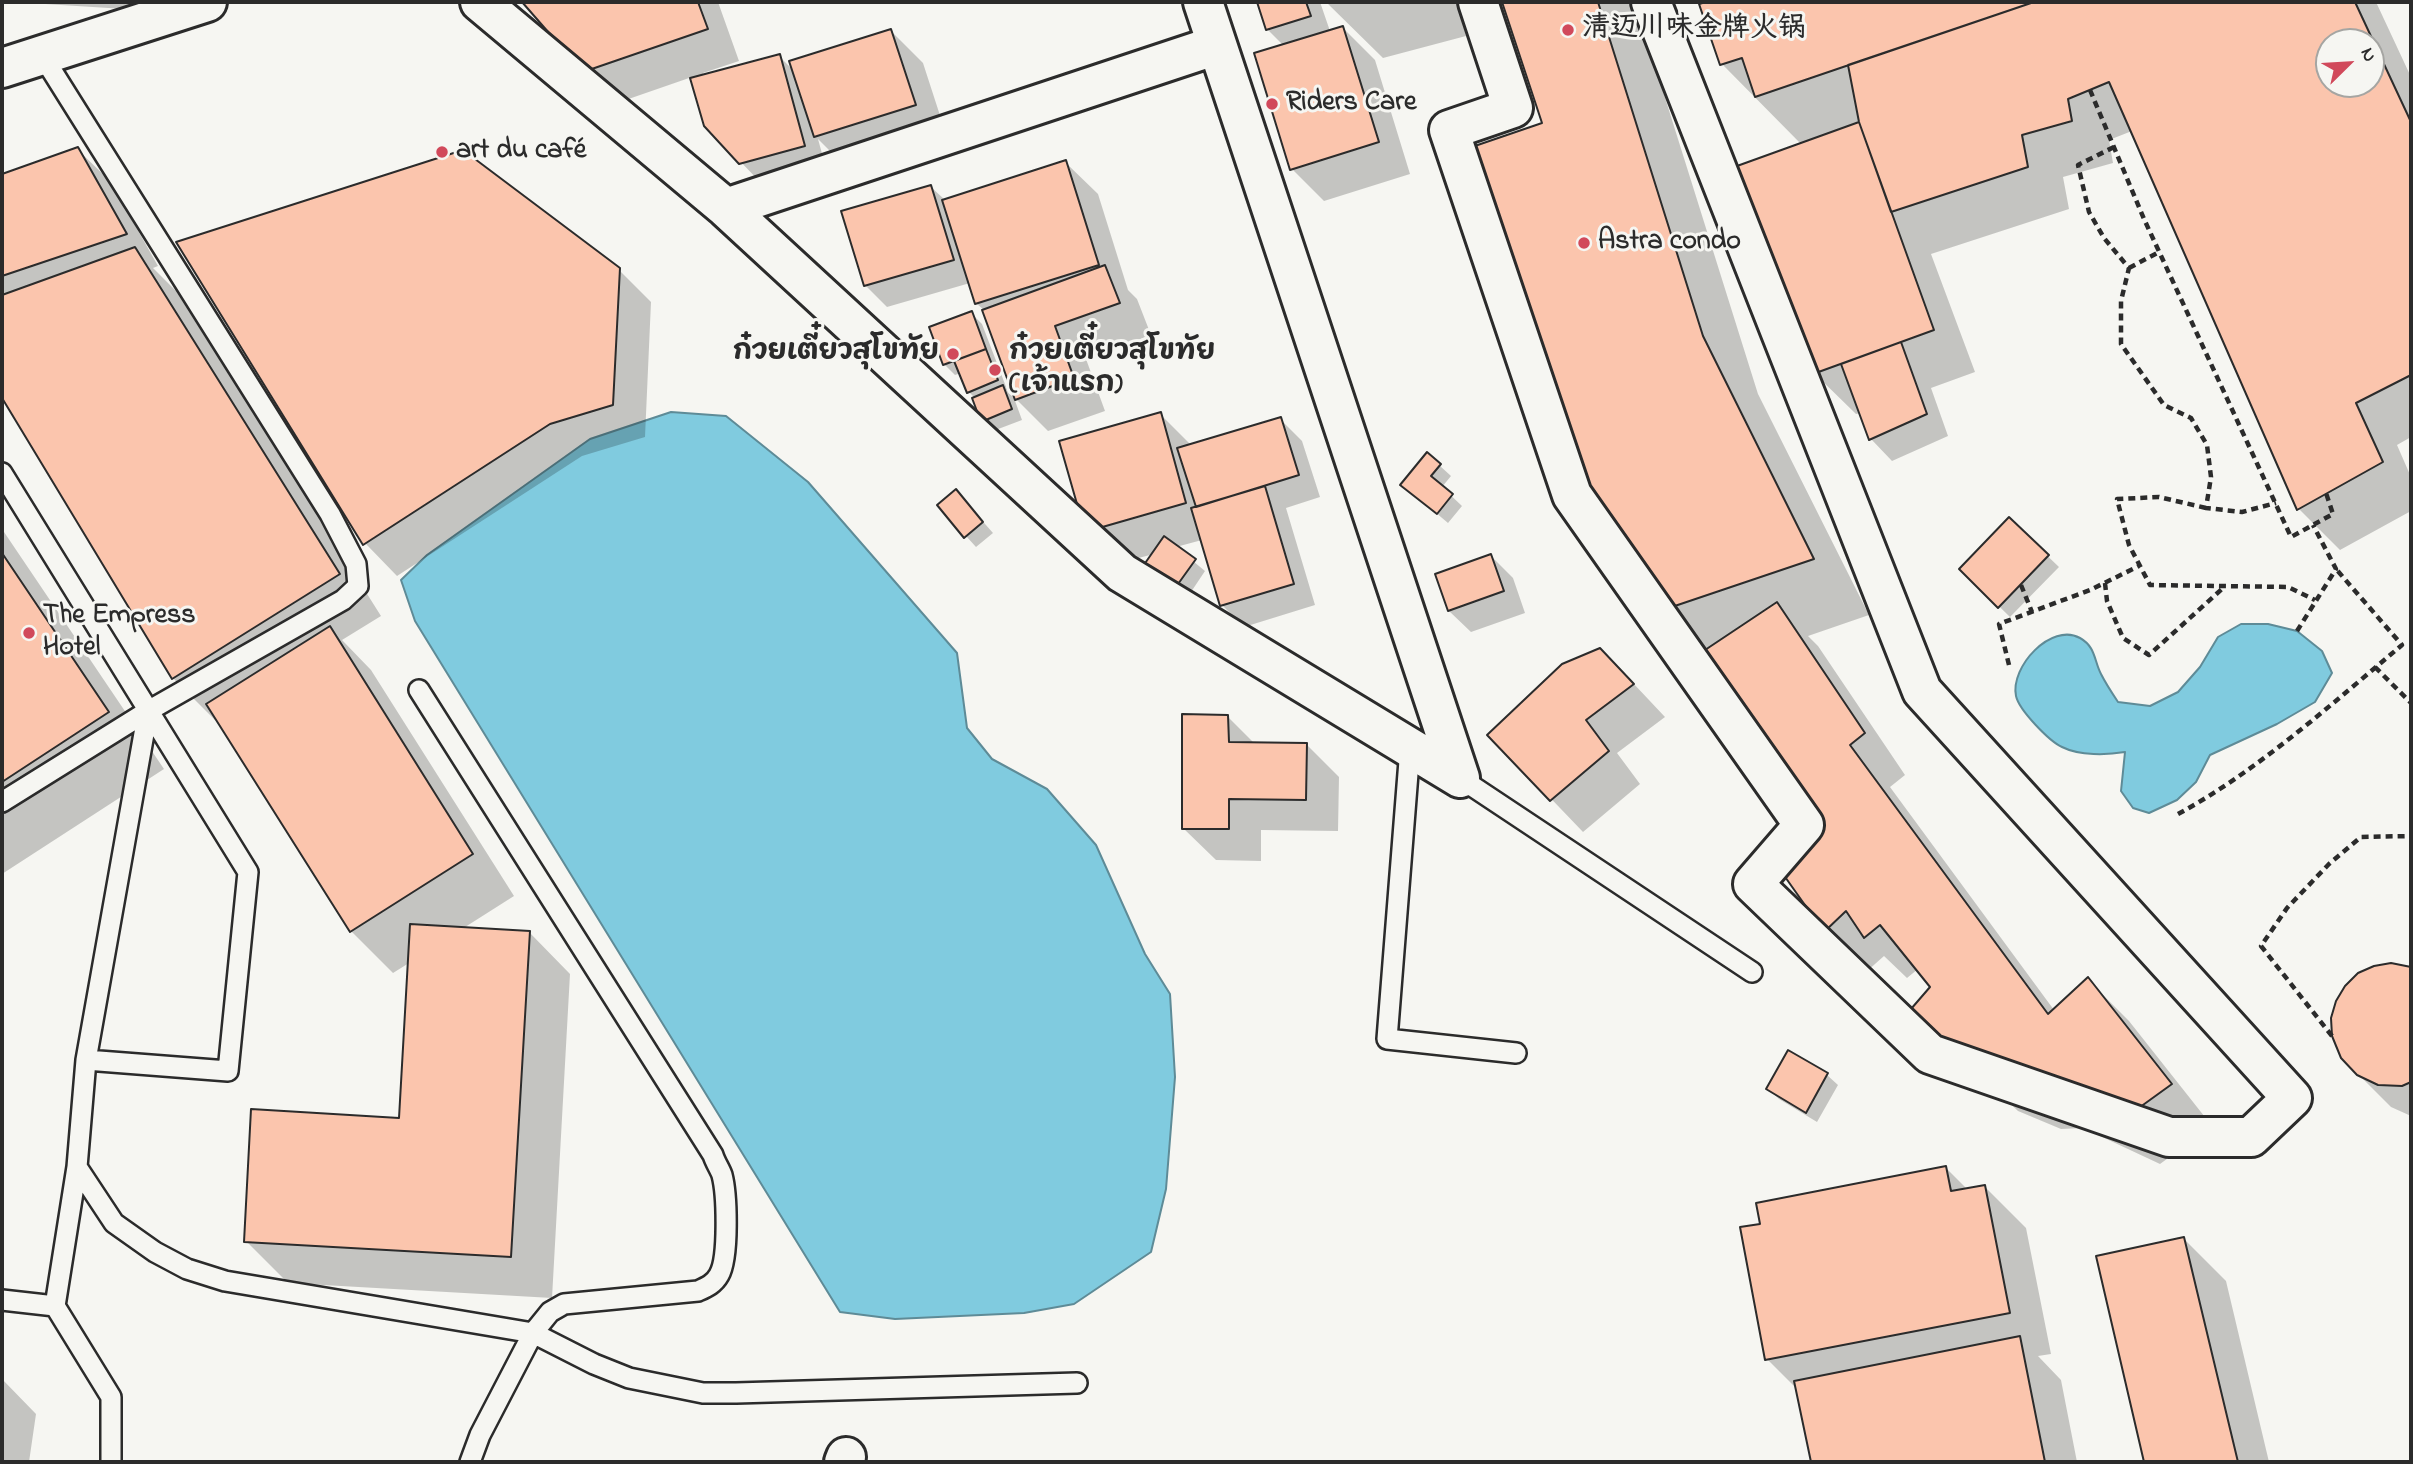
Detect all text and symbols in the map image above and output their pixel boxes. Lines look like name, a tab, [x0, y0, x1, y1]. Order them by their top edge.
place label: 清迈川味金牌火锅	[1582, 13, 1806, 47]
marker: 清迈川味金牌火锅	[1560, 22, 1576, 38]
north arrow	[2315, 28, 2385, 98]
text: N	[2353, 44, 2383, 66]
place label: Riders Care	[1286, 87, 1416, 121]
marker: Riders Care	[1264, 96, 1280, 112]
place label: art du café	[456, 135, 586, 169]
marker: art du café	[434, 144, 450, 160]
place label: Astra condo	[1598, 226, 1741, 260]
marker: Astra condo	[1576, 235, 1592, 251]
place label: ก๋วยเตี๋ยวสุโขทัย	[733, 337, 939, 371]
place label: ก๋วยเตี๋ยวสุโขทัย (เจ้าแรก)	[1009, 337, 1215, 403]
marker: ก๋วยเตี๋ยวสุโขทัย	[945, 346, 961, 362]
marker: ก๋วยเตี๋ยวสุโขทัย (เจ้าแรก)	[987, 362, 1003, 378]
place label: The Empress Hotel	[43, 600, 196, 666]
marker: The Empress Hotel	[21, 625, 37, 641]

